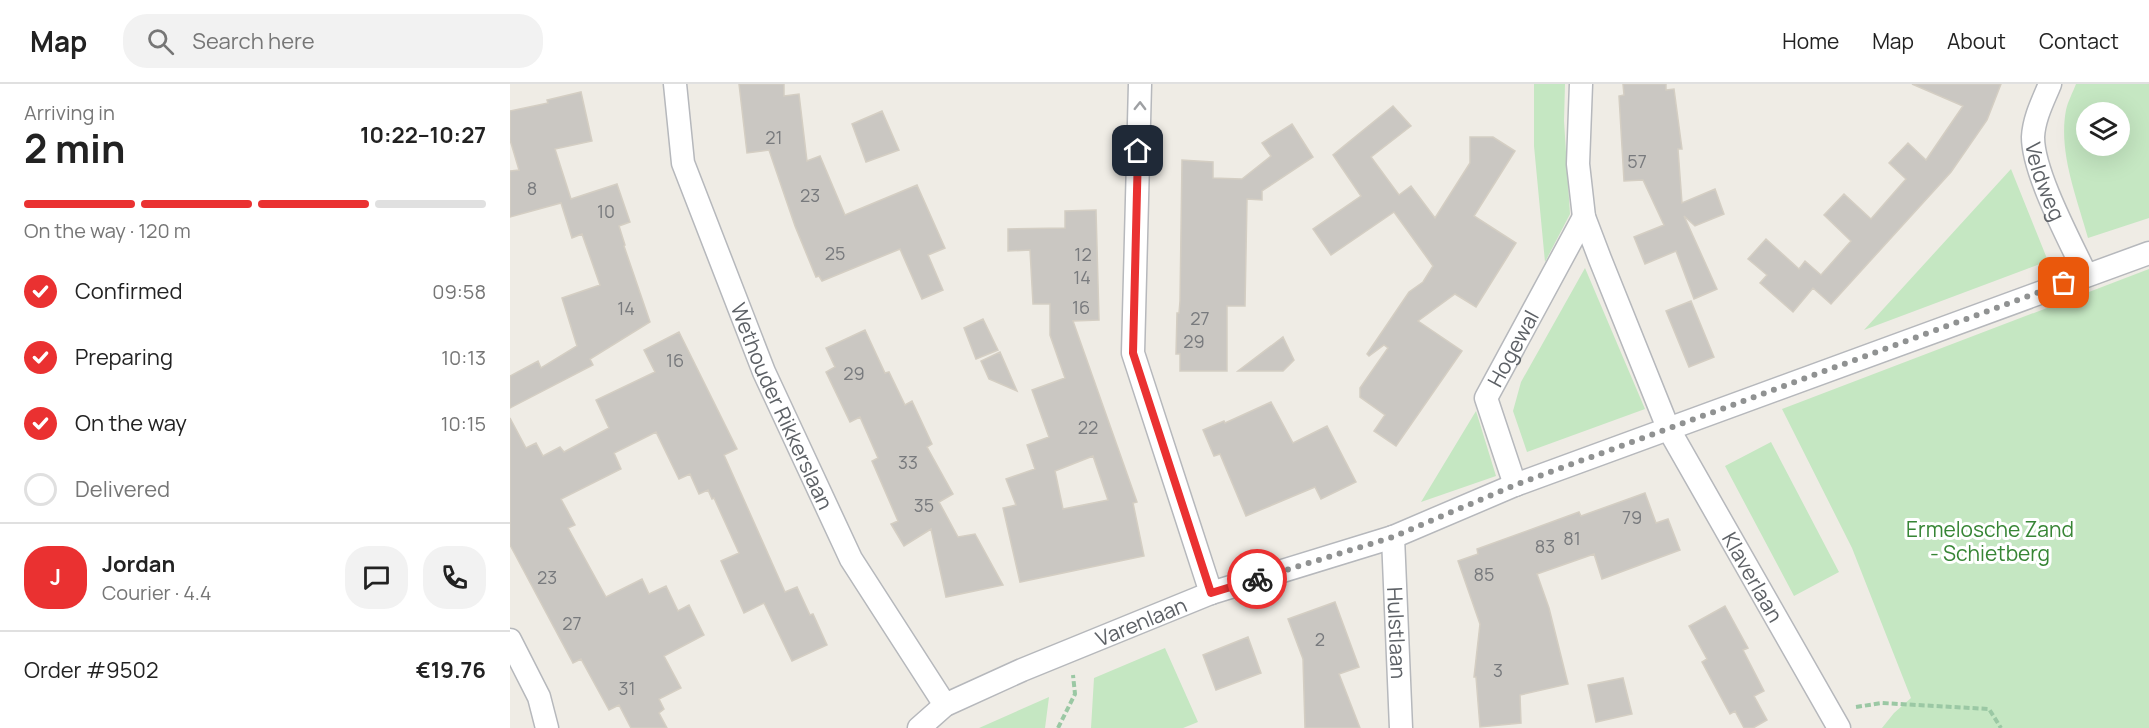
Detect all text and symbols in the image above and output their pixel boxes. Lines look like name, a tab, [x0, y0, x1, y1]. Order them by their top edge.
search box	[123, 14, 543, 68]
text: Map	[30, 22, 87, 60]
icon: search	[144, 25, 177, 58]
text: Search here	[192, 26, 315, 56]
text: Home	[1782, 27, 1839, 55]
text: Map	[1872, 27, 1914, 55]
text: About	[1947, 27, 2006, 55]
text: Contact	[2039, 27, 2119, 55]
text: Arriving in	[24, 99, 115, 126]
one-way arrow	[1133, 101, 1146, 110]
map controls	[2076, 102, 2130, 156]
button: layers	[2076, 102, 2130, 156]
text: 10:22–10:27	[360, 120, 486, 150]
text: 2 min	[24, 121, 125, 175]
house number: 21	[765, 125, 783, 149]
pin	[1112, 125, 1163, 176]
icon: home	[1121, 134, 1154, 167]
street label: Veldweg	[2019, 140, 2072, 225]
house number: 57	[1627, 149, 1647, 173]
house number: 8	[527, 176, 537, 200]
house number: 23	[800, 183, 820, 207]
house number: 10	[597, 199, 615, 223]
text: On the way · 120 m	[24, 217, 191, 244]
house number: 25	[825, 241, 845, 265]
house number: 12	[1074, 242, 1092, 266]
pin	[2038, 257, 2089, 308]
house number: 14	[1073, 265, 1091, 289]
icon: bag	[2047, 266, 2080, 299]
icon: check	[24, 275, 57, 308]
text: Confirmed	[75, 276, 183, 306]
text: 09:58	[432, 278, 486, 305]
house number: 16	[1072, 295, 1090, 319]
house number: 14	[617, 296, 635, 320]
street label: Wethouder Rikkerslaan	[725, 299, 840, 514]
street label: Hogewal	[1481, 305, 1545, 392]
house number: 27	[1190, 306, 1210, 330]
house number: 29	[1183, 329, 1205, 353]
icon: check	[24, 341, 57, 374]
text: Preparing	[75, 342, 173, 372]
text: 10:13	[441, 344, 486, 371]
house number: 16	[666, 348, 684, 372]
house number: 29	[843, 361, 865, 385]
icon: check	[24, 407, 57, 440]
text: On the way	[75, 408, 187, 438]
text: 10:15	[441, 410, 486, 437]
house number: 22	[1078, 415, 1098, 439]
house number: 33	[898, 450, 918, 474]
text: Delivered	[75, 474, 170, 504]
house number: 35	[914, 493, 934, 517]
house number: 79	[1622, 505, 1642, 529]
park label: Ermelosche Zand - Schietberg	[1906, 515, 2074, 567]
house number: 81	[1563, 526, 1581, 550]
street label: Klaverlaan	[1716, 527, 1790, 627]
house number: 83	[1535, 534, 1555, 558]
button: chat	[345, 546, 408, 609]
button: phone	[423, 546, 486, 609]
text: Jordan	[102, 549, 175, 579]
courier	[1227, 549, 1287, 609]
text: J	[50, 562, 61, 592]
house number: 85	[1474, 562, 1494, 586]
icon: bike	[1241, 563, 1274, 596]
house number: 23	[537, 565, 557, 589]
text: Courier · 4.4	[102, 579, 212, 606]
street label: Hulstlaan	[1381, 586, 1413, 679]
street label: Varenlaan	[1091, 590, 1191, 653]
house number: 27	[562, 611, 582, 635]
house number: 2	[1315, 627, 1325, 651]
text: Order #9502	[24, 655, 158, 685]
text: €19.76	[416, 655, 486, 685]
house number: 3	[1493, 658, 1503, 682]
house number: 31	[619, 676, 635, 700]

